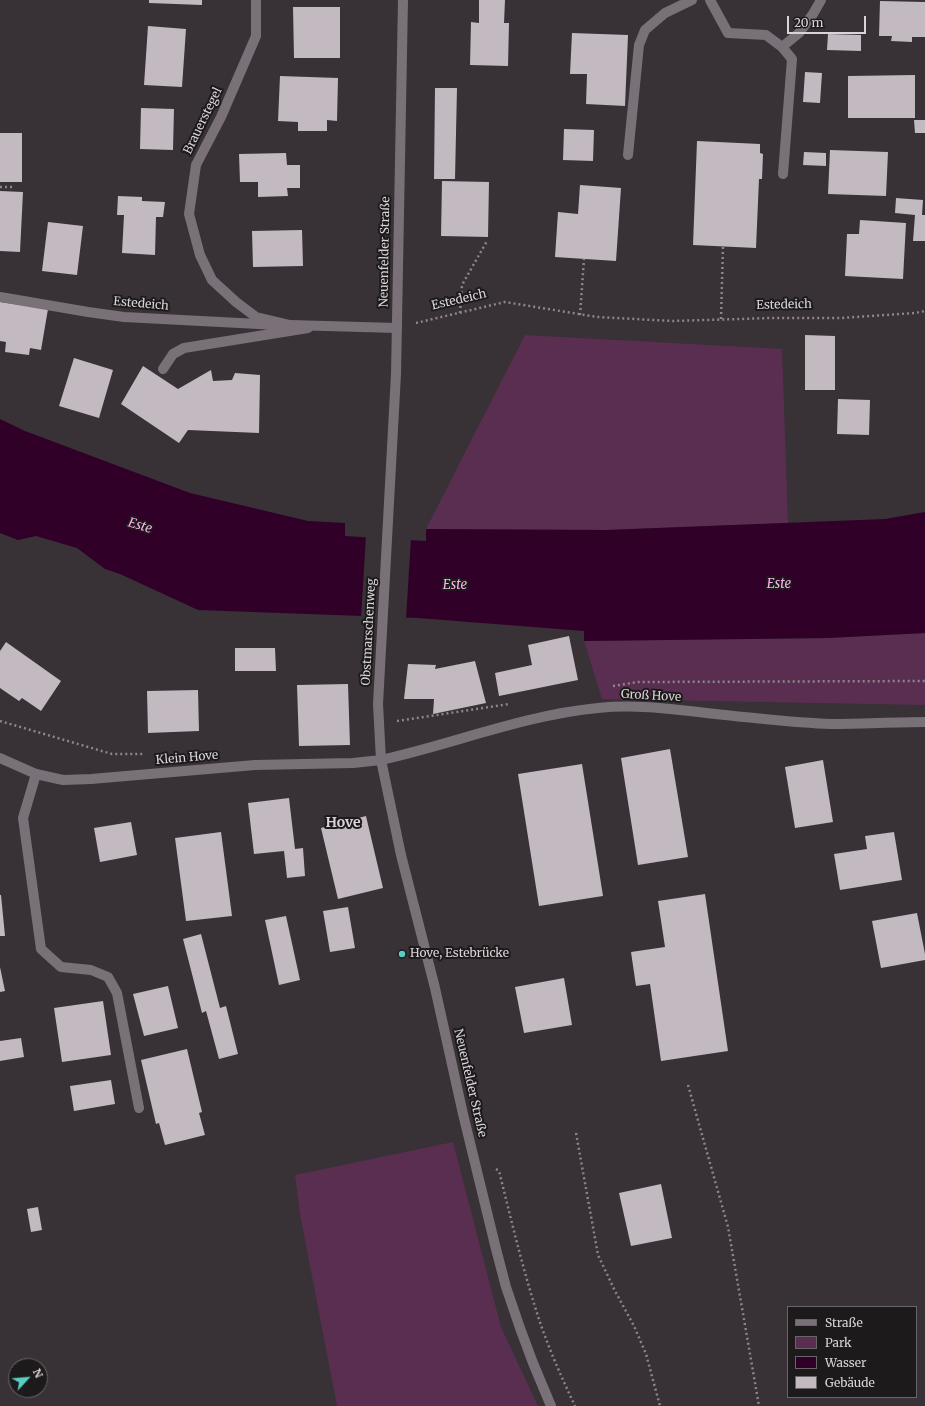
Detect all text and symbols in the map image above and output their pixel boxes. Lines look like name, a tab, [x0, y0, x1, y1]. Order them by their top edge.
scale bar	[789, 8, 868, 34]
text: 20 m	[794, 15, 823, 30]
street label: Brauerstegel	[181, 85, 225, 157]
street label: Neuenfelder Straße	[377, 196, 393, 308]
street label: Estedeich	[430, 287, 488, 313]
street label: Estedeich	[113, 294, 169, 314]
street label: Estedeich	[756, 297, 812, 313]
water label: Este	[126, 515, 154, 537]
water label: Este	[767, 576, 791, 592]
water label: Este	[443, 577, 467, 593]
street label: Obstmarschenweg	[359, 578, 379, 686]
street label: Groß Hove	[621, 687, 681, 705]
street label: Klein Hove	[155, 748, 219, 768]
district label: Hove	[325, 815, 361, 831]
place label: Hove, Estebrücke	[410, 947, 509, 961]
marker: Hove, Estebrücke	[397, 949, 407, 959]
street label: Neuenfelder Straße	[450, 1027, 490, 1139]
legend	[787, 1306, 917, 1398]
text: Straße	[825, 1315, 863, 1330]
text: Park	[825, 1335, 852, 1350]
text: Wasser	[825, 1355, 866, 1370]
north arrow	[8, 1358, 48, 1398]
text: N	[30, 1366, 46, 1380]
text: Gebäude	[825, 1375, 875, 1390]

